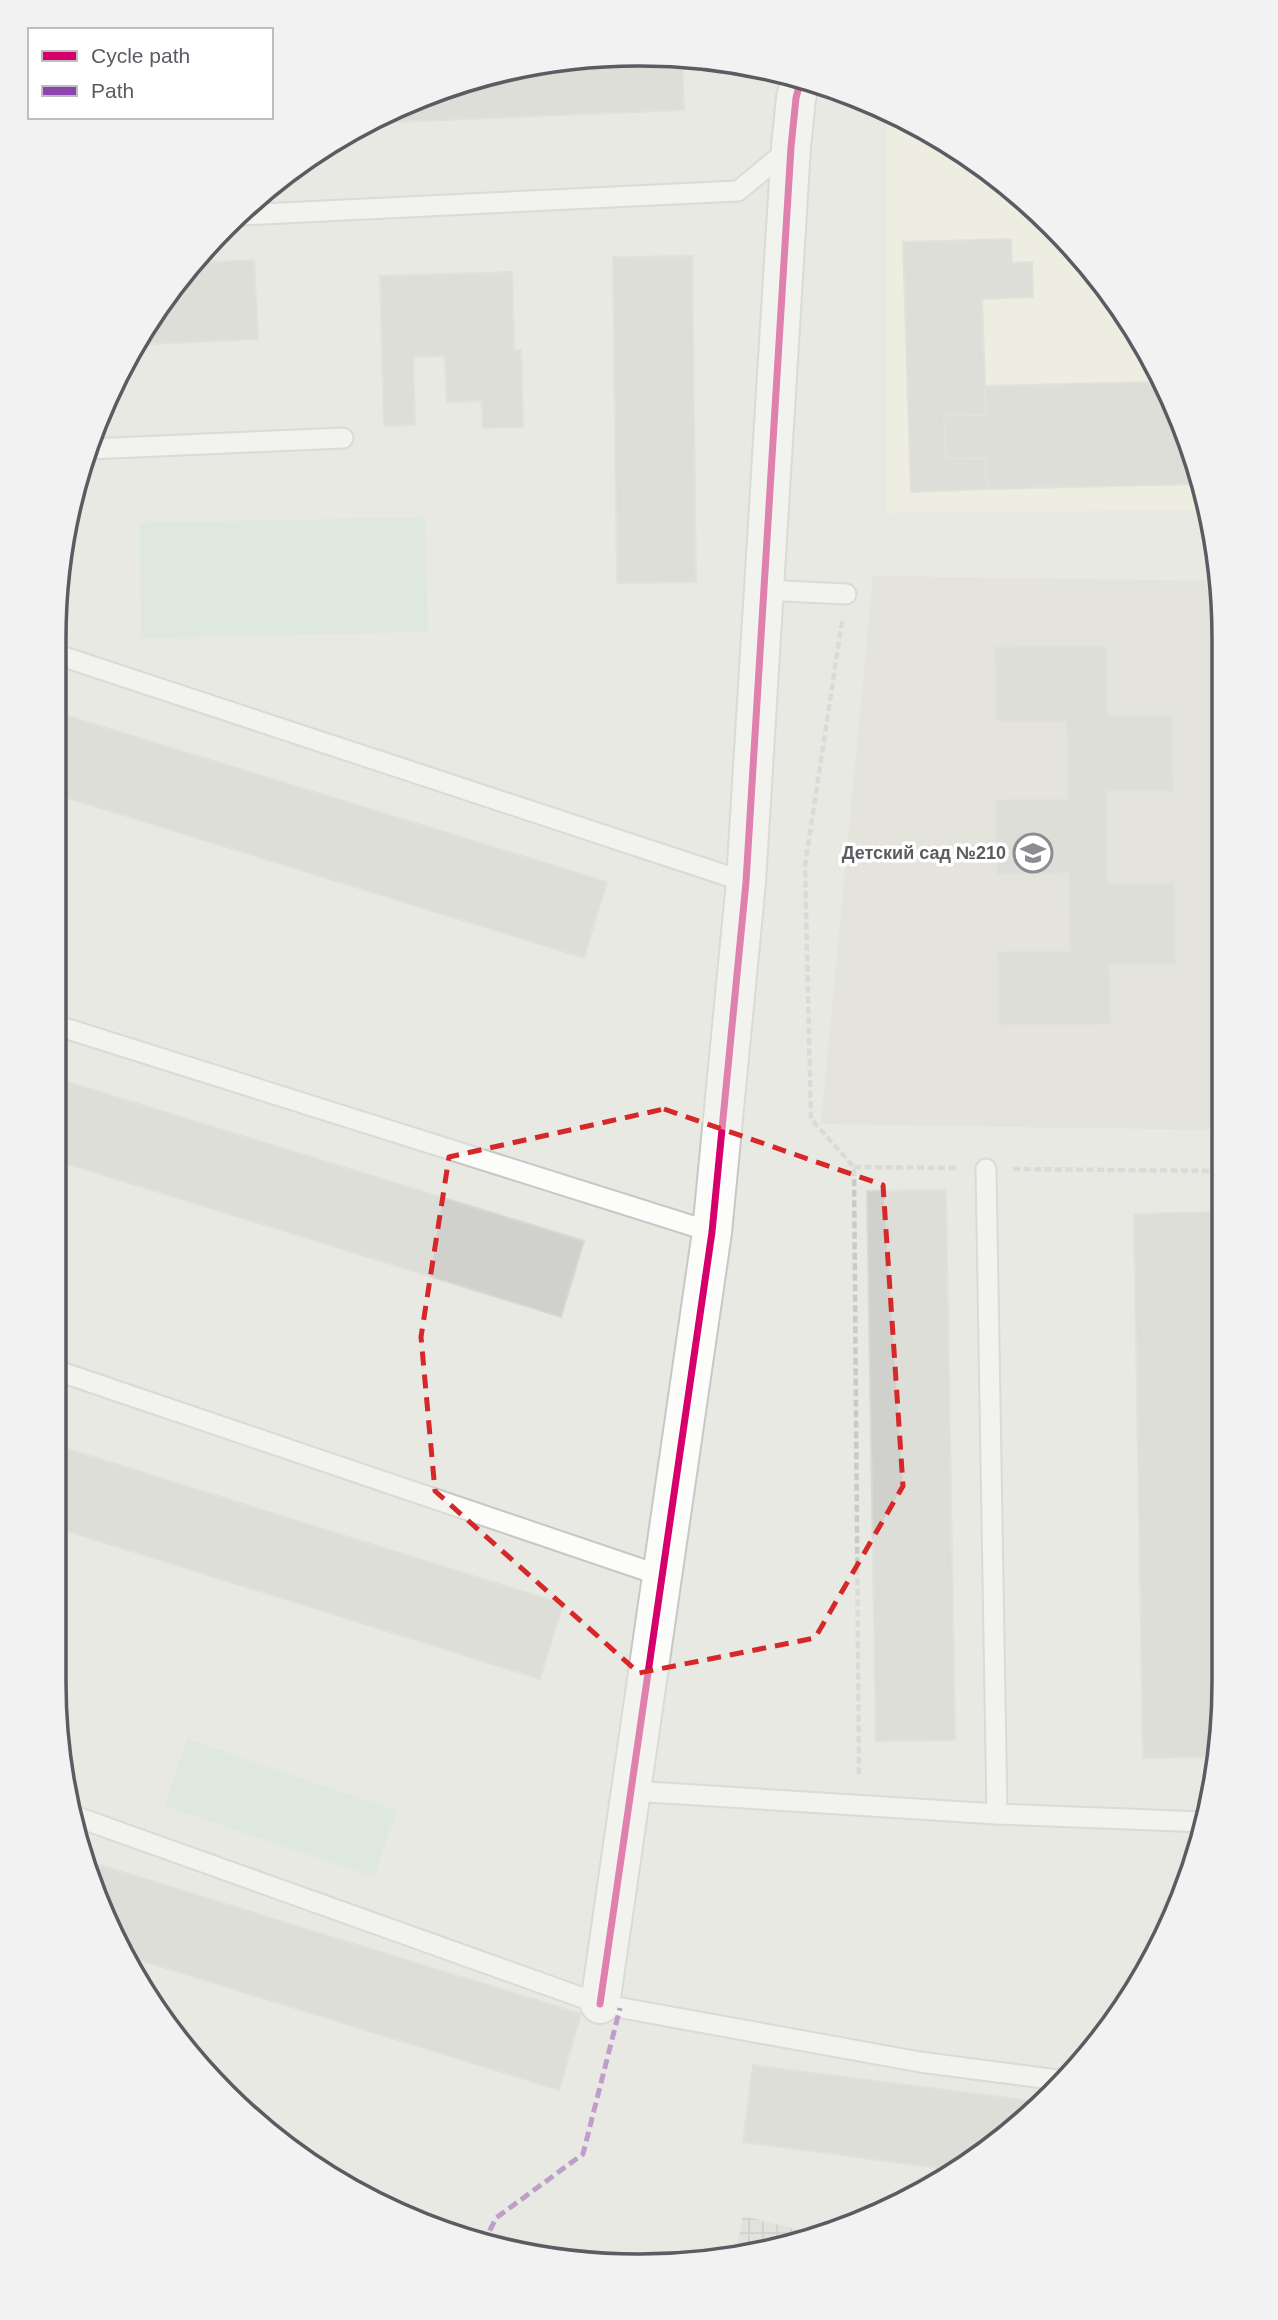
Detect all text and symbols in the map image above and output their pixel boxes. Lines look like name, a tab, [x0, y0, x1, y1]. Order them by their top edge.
legend	[28, 28, 273, 119]
text: Cycle path	[91, 44, 190, 67]
text: Path	[91, 79, 134, 102]
school or university icon: Детский сад №210	[1012, 832, 1054, 874]
place label: Детский сад №210	[842, 843, 1006, 863]

